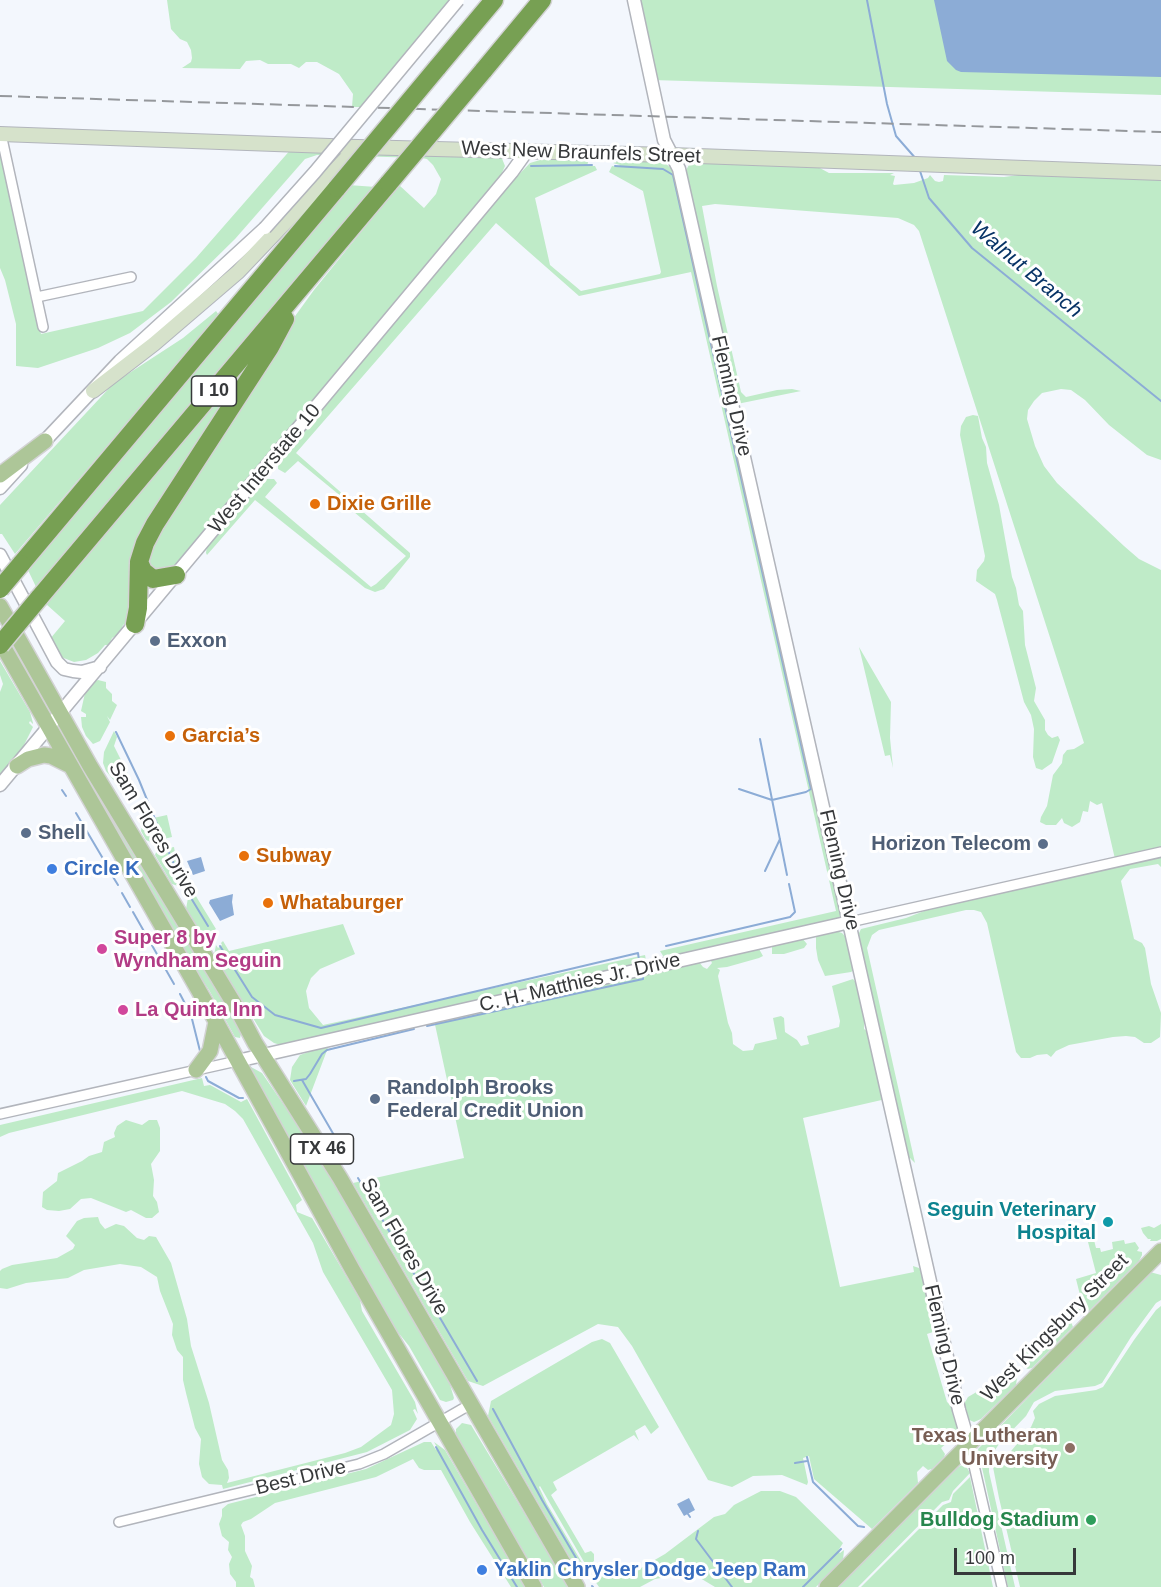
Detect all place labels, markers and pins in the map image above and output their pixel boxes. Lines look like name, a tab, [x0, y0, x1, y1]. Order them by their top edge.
place label: Dixie Grille	[327, 492, 431, 516]
marker: Dixie Grille	[308, 497, 322, 511]
place label: Exxon	[167, 629, 227, 653]
marker: Exxon	[148, 634, 162, 648]
place label: Garcia’s	[182, 724, 260, 748]
marker: Garcia’s	[163, 729, 177, 743]
place label: Shell	[38, 821, 86, 845]
marker: Shell	[19, 826, 33, 840]
place label: Horizon Telecom	[871, 832, 1031, 856]
marker: Horizon Telecom	[1036, 837, 1050, 851]
place label: Subway	[256, 844, 332, 868]
marker: Subway	[237, 849, 251, 863]
place label: Circle K	[64, 857, 140, 881]
marker: Circle K	[45, 862, 59, 876]
place label: Whataburger	[280, 891, 403, 915]
marker: Whataburger	[261, 896, 275, 910]
place label: Super 8 by Wyndham Seguin	[114, 926, 281, 973]
marker: Super 8 by Wyndham Seguin	[95, 942, 109, 956]
place label: La Quinta Inn	[135, 998, 263, 1022]
marker: La Quinta Inn	[116, 1003, 130, 1017]
place label: Randolph Brooks Federal Credit Union	[387, 1076, 584, 1123]
marker: Randolph Brooks Federal Credit Union	[368, 1092, 382, 1106]
place label: Seguin Veterinary Hospital	[927, 1198, 1096, 1245]
marker: Seguin Veterinary Hospital	[1101, 1215, 1115, 1229]
place label: Texas Lutheran University	[912, 1424, 1058, 1471]
marker: Texas Lutheran University	[1063, 1441, 1077, 1455]
place label: Bulldog Stadium	[920, 1508, 1079, 1532]
marker: Bulldog Stadium	[1084, 1513, 1098, 1527]
place label: Yaklin Chrysler Dodge Jeep Ram	[494, 1558, 806, 1582]
marker: Yaklin Chrysler Dodge Jeep Ram	[475, 1563, 489, 1577]

